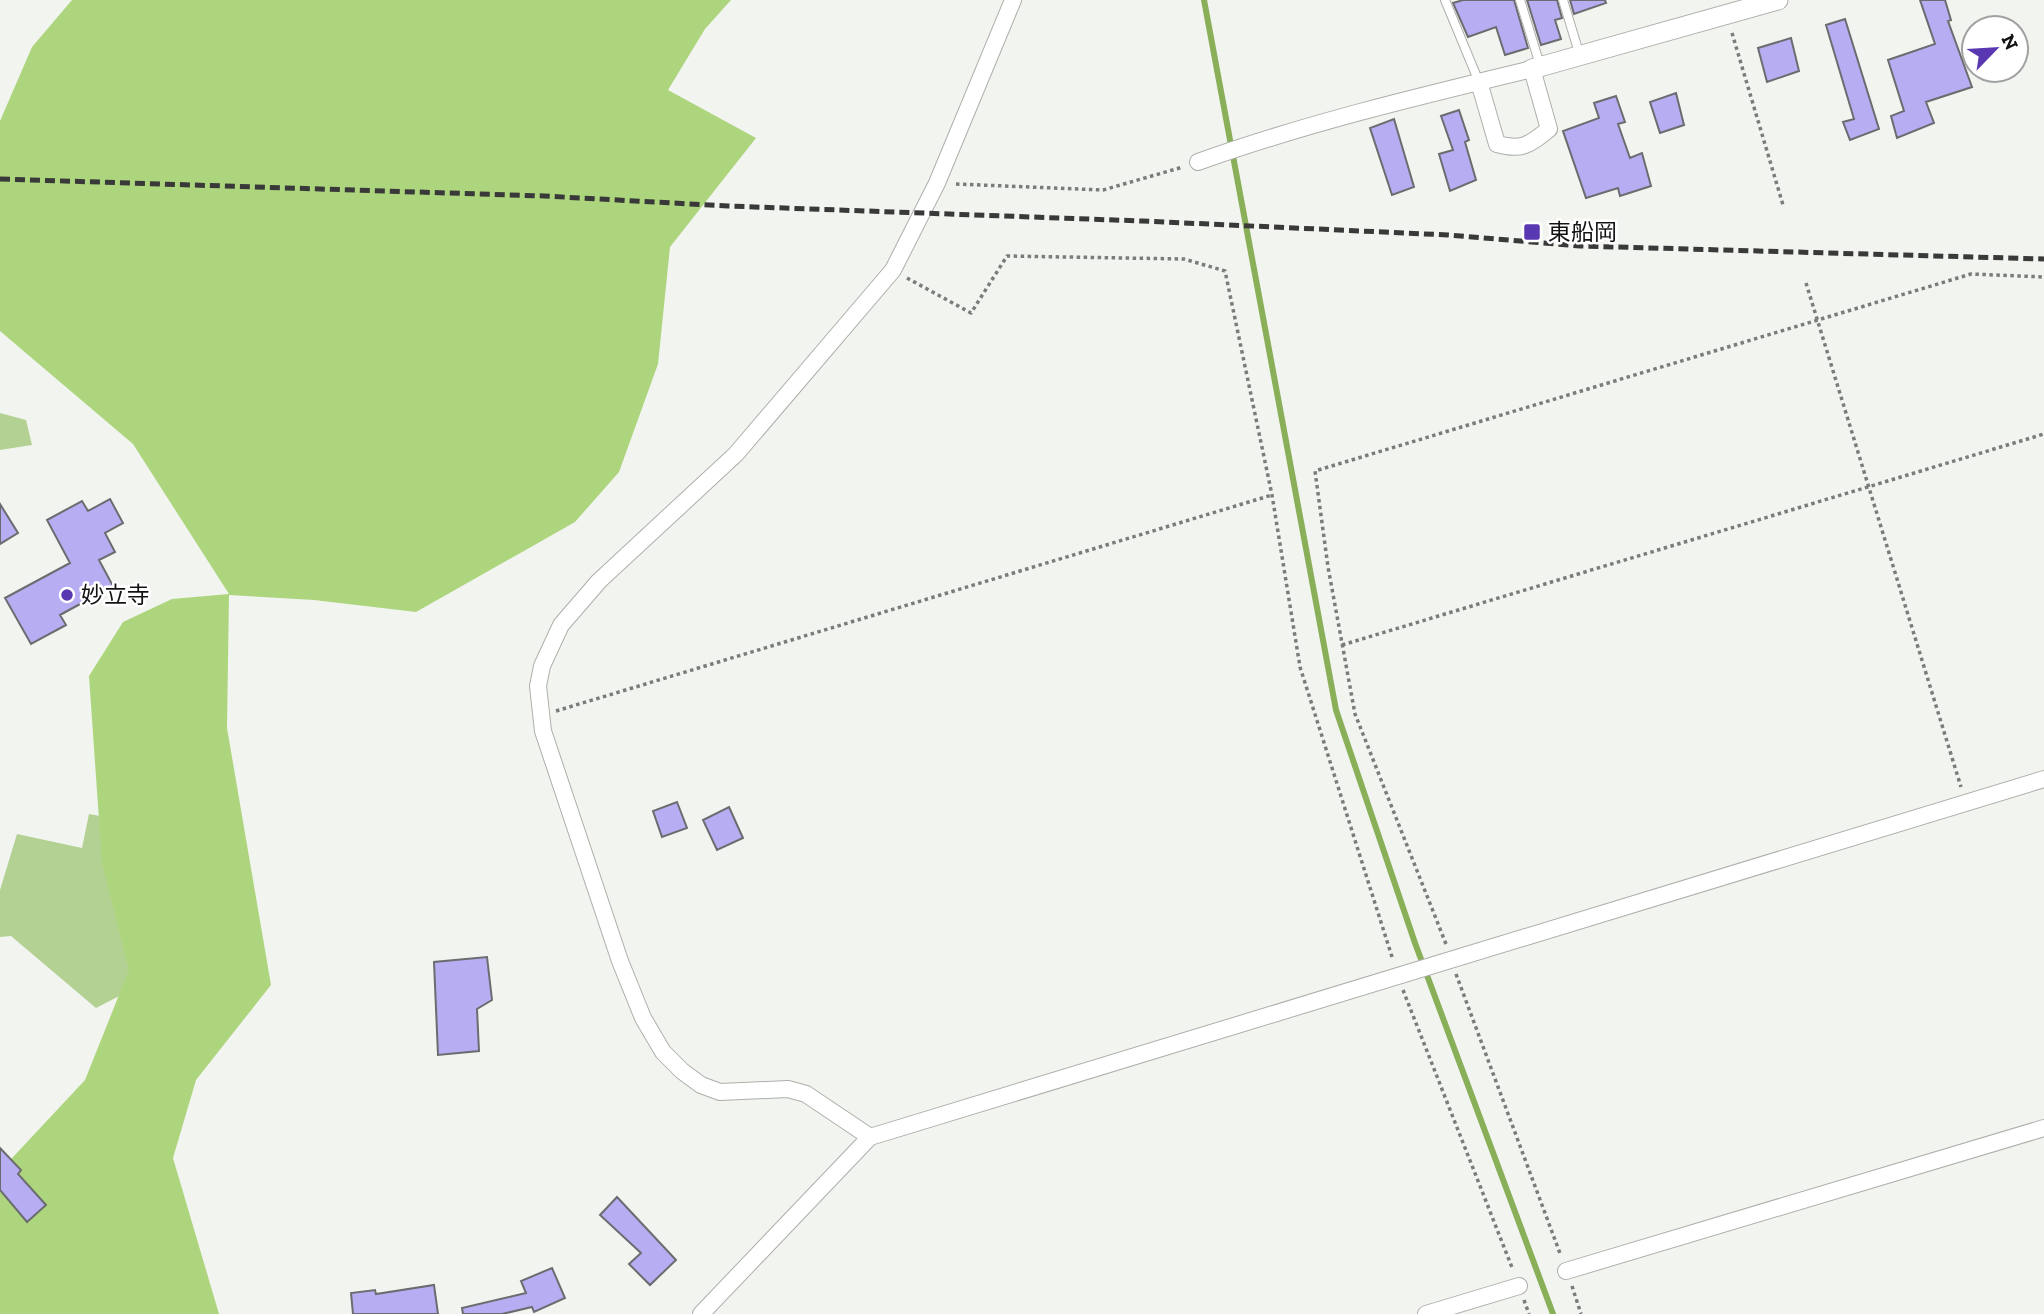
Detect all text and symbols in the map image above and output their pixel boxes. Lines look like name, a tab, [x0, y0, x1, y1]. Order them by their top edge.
north arrow	[1960, 14, 2030, 84]
text: N	[1996, 31, 2023, 53]
place label: 東船岡	[1548, 218, 1617, 246]
marker: 東船岡	[1522, 222, 1542, 242]
place label: 妙立寺	[81, 581, 150, 609]
marker: 妙立寺	[59, 587, 75, 603]

